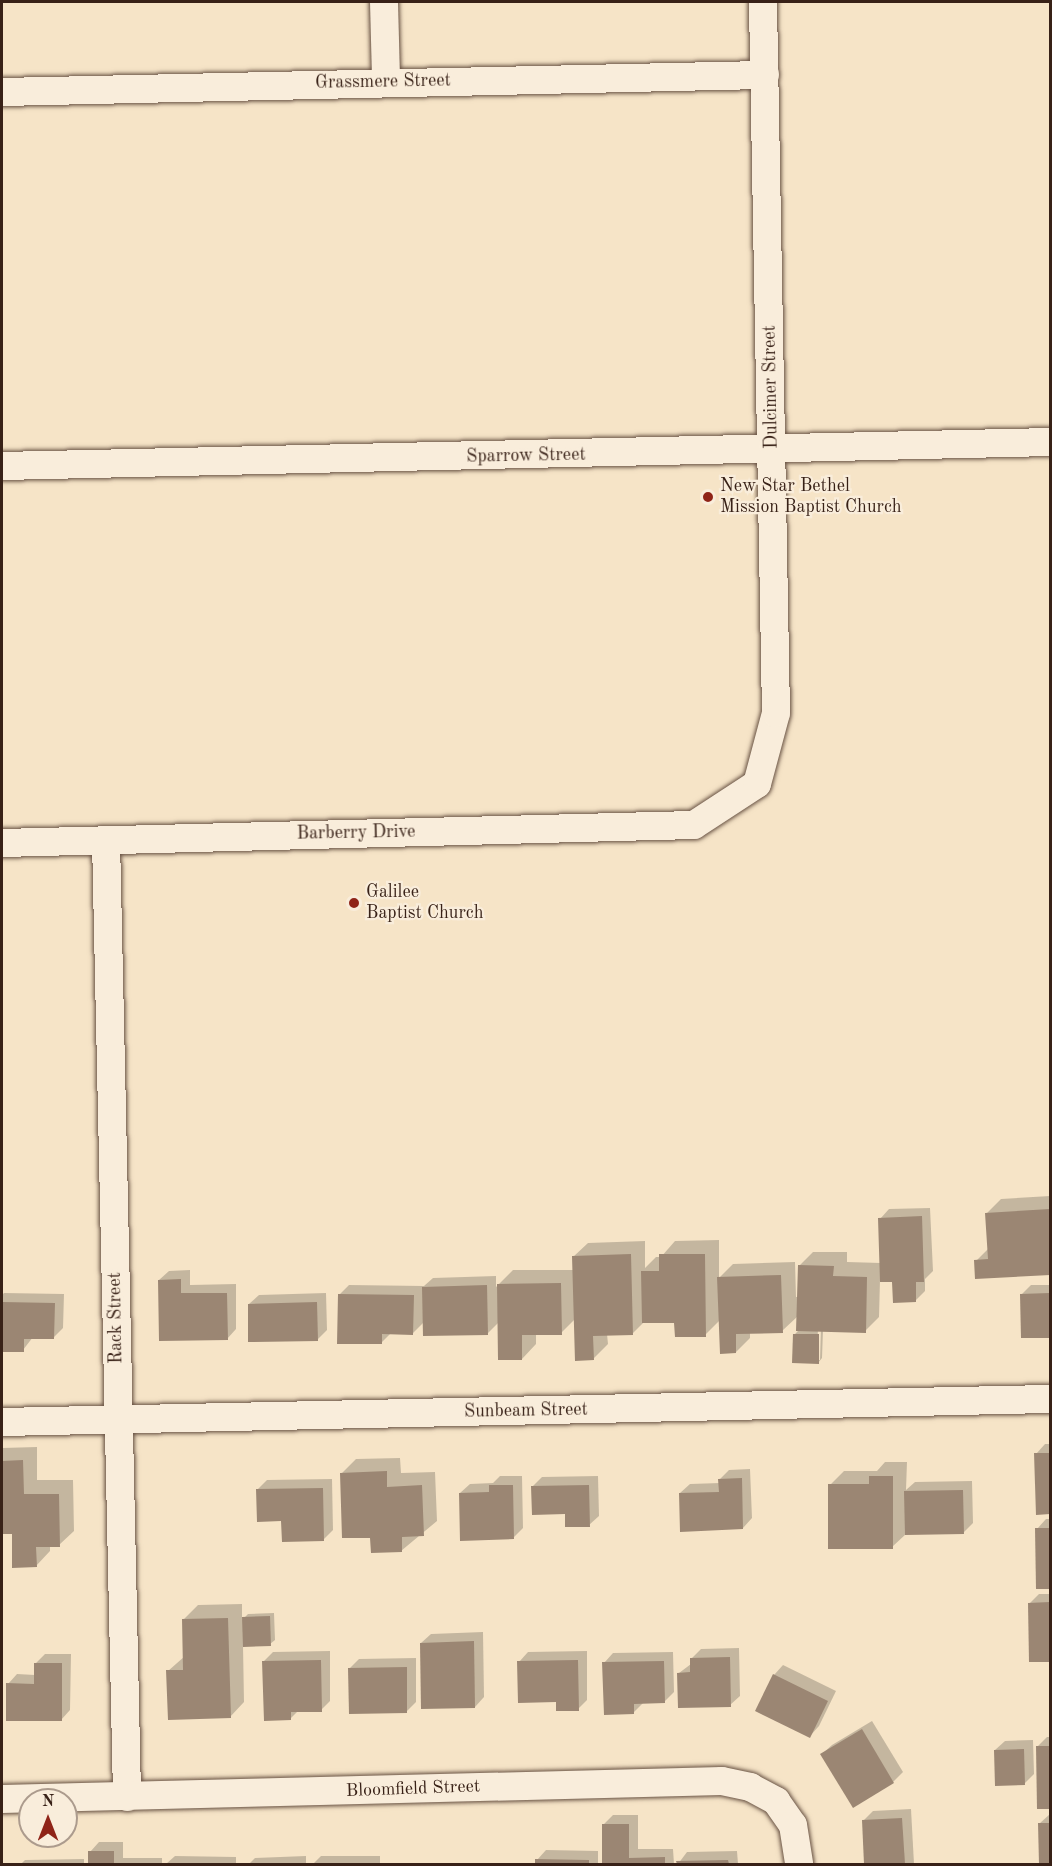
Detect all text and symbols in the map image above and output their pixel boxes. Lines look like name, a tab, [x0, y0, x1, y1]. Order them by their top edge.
street label: Grassmere Street	[315, 70, 451, 94]
street label: Dulcimer Street	[759, 325, 783, 449]
street label: Sparrow Street	[466, 444, 586, 468]
place label: New Star Bethel Mission Baptist Church	[720, 476, 902, 518]
marker: New Star Bethel Mission Baptist Church	[701, 490, 715, 504]
street label: Barberry Drive	[296, 821, 416, 845]
place label: Galilee Baptist Church	[366, 882, 483, 924]
marker: Galilee Baptist Church	[347, 896, 361, 910]
street label: Rack Street	[104, 1272, 128, 1364]
street label: Sunbeam Street	[464, 1399, 588, 1423]
street label: Bloomfield Street	[346, 1776, 480, 1802]
north arrow	[18, 1788, 78, 1848]
text: N	[42, 1794, 54, 1810]

